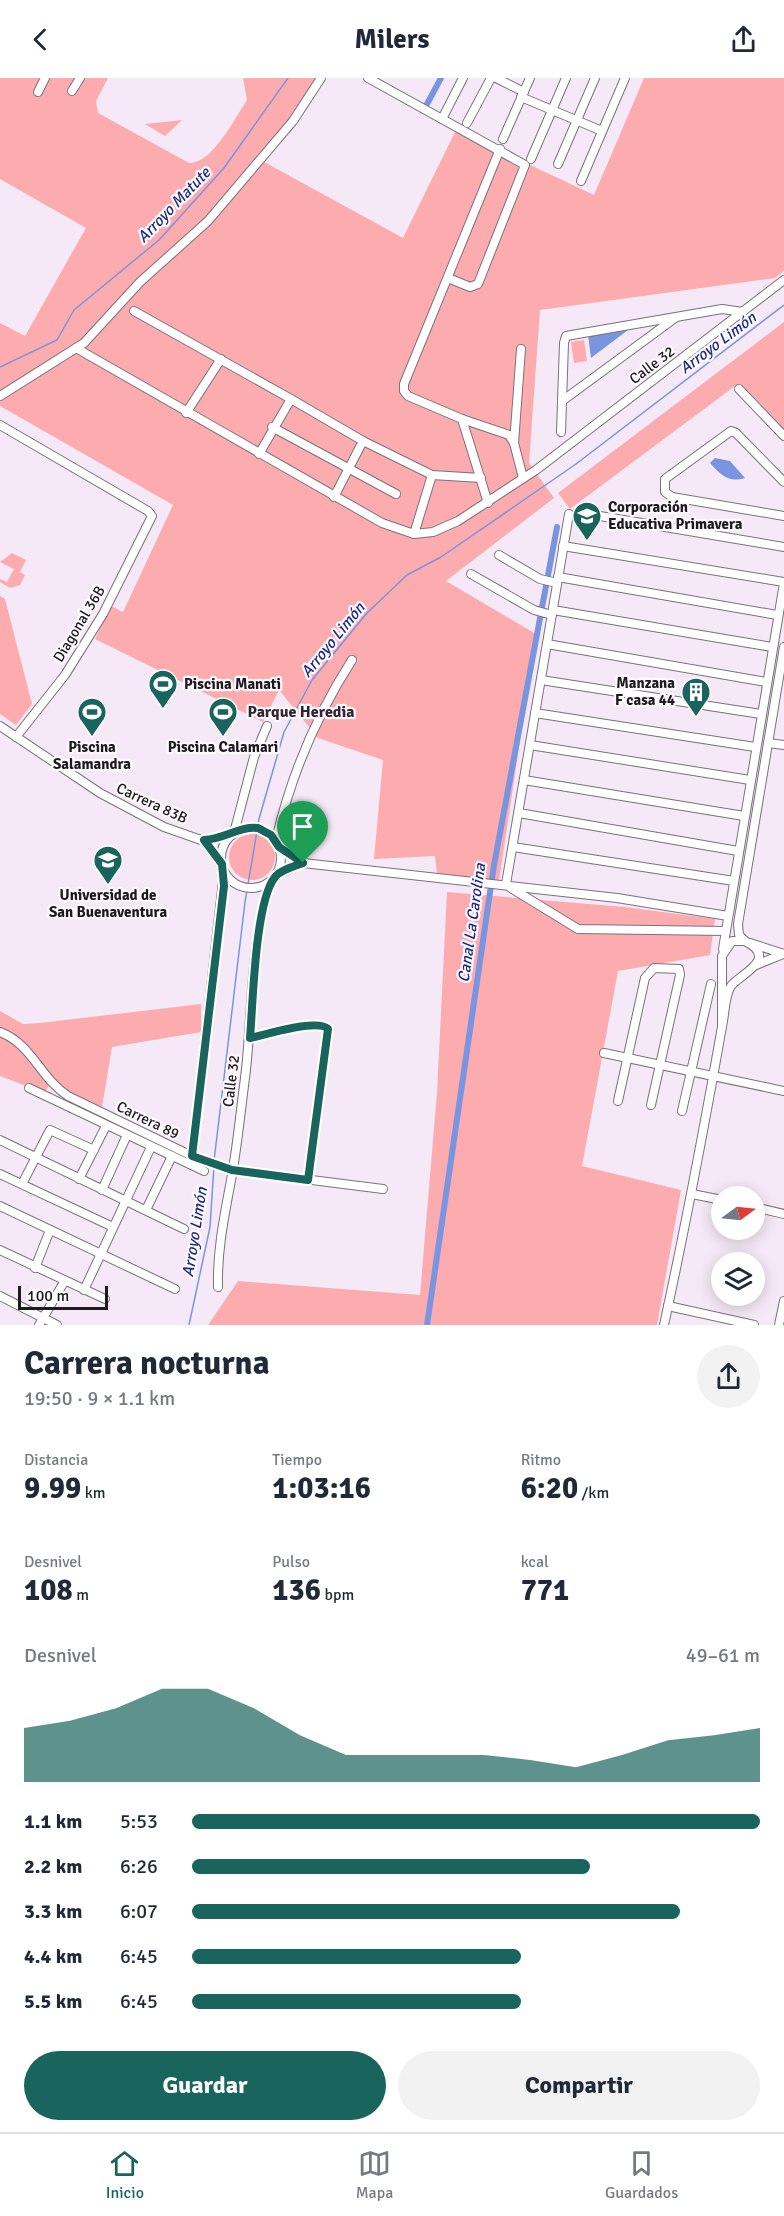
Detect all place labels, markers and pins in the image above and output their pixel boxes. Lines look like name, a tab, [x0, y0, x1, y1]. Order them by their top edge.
place label: Corporación Educativa Primavera	[608, 498, 743, 533]
school or university icon: Corporación Educativa Primavera	[571, 500, 603, 542]
sports icon: Piscina Manati	[147, 668, 179, 710]
place label: Manzana F casa 44	[615, 674, 675, 709]
place label: Piscina Manati	[184, 675, 281, 693]
building icon: Manzana F casa 44	[680, 676, 712, 718]
sports icon: Piscina Salamandra	[76, 696, 108, 738]
sports icon: Piscina Calamari	[207, 696, 239, 738]
place label: Piscina Salamandra	[53, 738, 131, 773]
place label: Piscina Calamari	[168, 738, 278, 756]
pin	[277, 801, 328, 863]
school or university icon: Universidad de San Buenaventura	[92, 844, 124, 886]
place label: Universidad de San Buenaventura	[49, 886, 167, 921]

